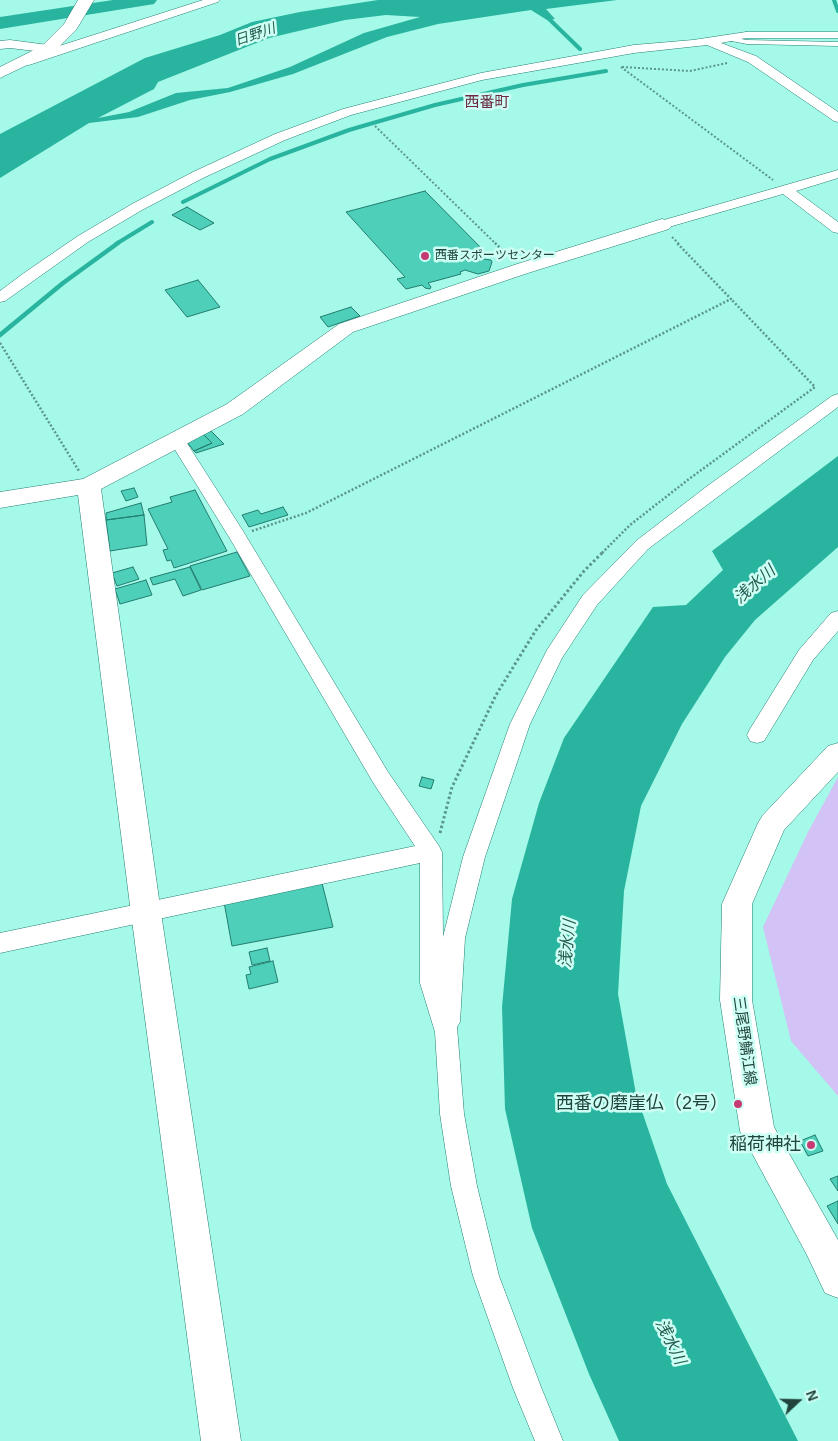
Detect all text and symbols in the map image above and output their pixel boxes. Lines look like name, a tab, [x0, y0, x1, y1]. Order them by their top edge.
water label: 日野川	[232, 20, 278, 50]
district label: 西番町	[465, 94, 509, 112]
place label: 西番スポーツセンター	[435, 249, 555, 263]
marker: 西番スポーツセンター	[419, 250, 431, 262]
water label: 浅水川	[731, 562, 779, 608]
water label: 浅水川	[556, 919, 580, 969]
street label: 三尾野鯖江線	[729, 995, 759, 1087]
place label: 西番の磨崖仏（2号）	[556, 1093, 728, 1115]
marker: 西番の磨崖仏（2号）	[732, 1098, 744, 1110]
place label: 稲荷神社	[729, 1134, 801, 1156]
marker: 稲荷神社	[805, 1139, 817, 1151]
water label: 浅水川	[651, 1316, 689, 1368]
north arrow	[773, 1376, 823, 1426]
text: N	[803, 1388, 821, 1403]

